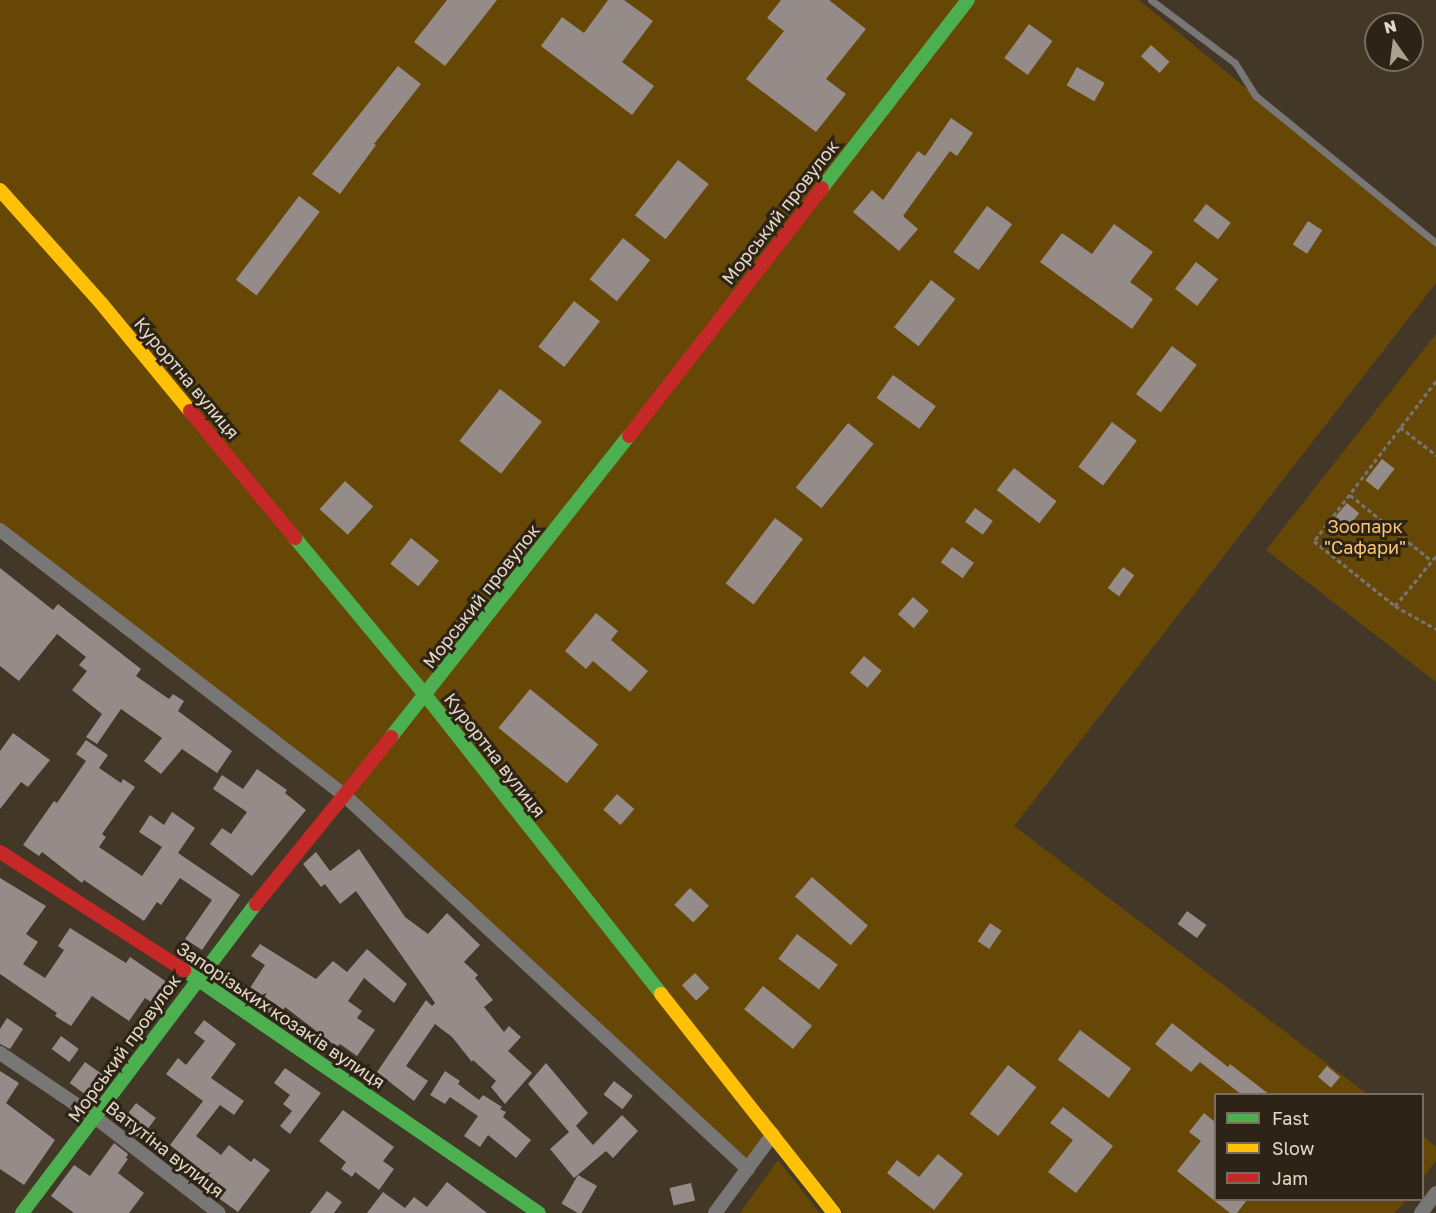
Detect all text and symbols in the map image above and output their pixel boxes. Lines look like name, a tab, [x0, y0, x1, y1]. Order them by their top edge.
north arrow	[1364, 12, 1424, 72]
text: N	[1382, 15, 1398, 38]
street label: Морський провулок	[717, 135, 843, 289]
street label: Курортна вулиця	[130, 313, 244, 443]
park label: Зоопарк "Сафари"	[1324, 516, 1406, 558]
street label: Морський провулок	[418, 519, 544, 673]
street label: Курортна вулиця	[440, 689, 550, 821]
street label: Запорізьких козаків вулиця	[173, 937, 389, 1093]
street label: Морський провулок	[63, 970, 185, 1126]
legend	[1214, 1093, 1424, 1201]
street label: Ватутіна вулиця	[102, 1096, 228, 1202]
text: Fast	[1272, 1107, 1309, 1129]
text: Slow	[1272, 1137, 1314, 1159]
text: Jam	[1272, 1167, 1308, 1189]

